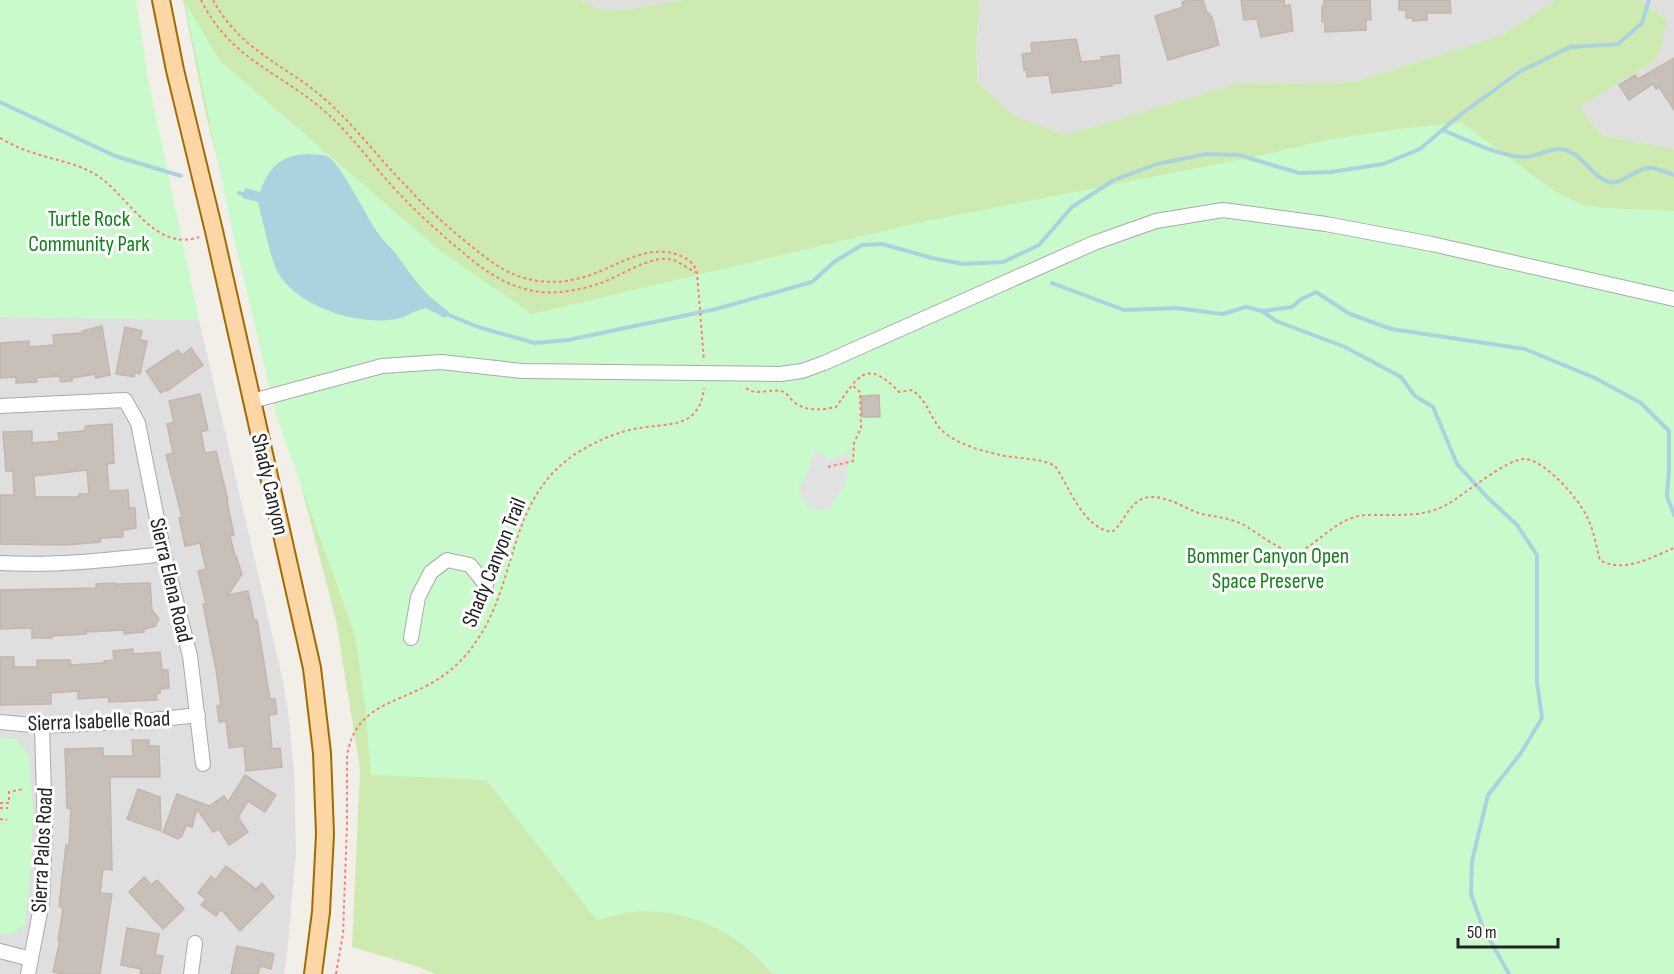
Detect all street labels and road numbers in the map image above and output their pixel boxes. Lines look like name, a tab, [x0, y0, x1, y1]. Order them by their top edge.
street label: Shady Canyon	[245, 431, 294, 538]
street label: Shady Canyon Trail	[456, 494, 533, 631]
street label: Sierra Elena Road	[143, 516, 198, 645]
street label: Sierra Isabelle Road	[27, 706, 171, 737]
street label: Sierra Palos Road	[26, 787, 59, 913]

